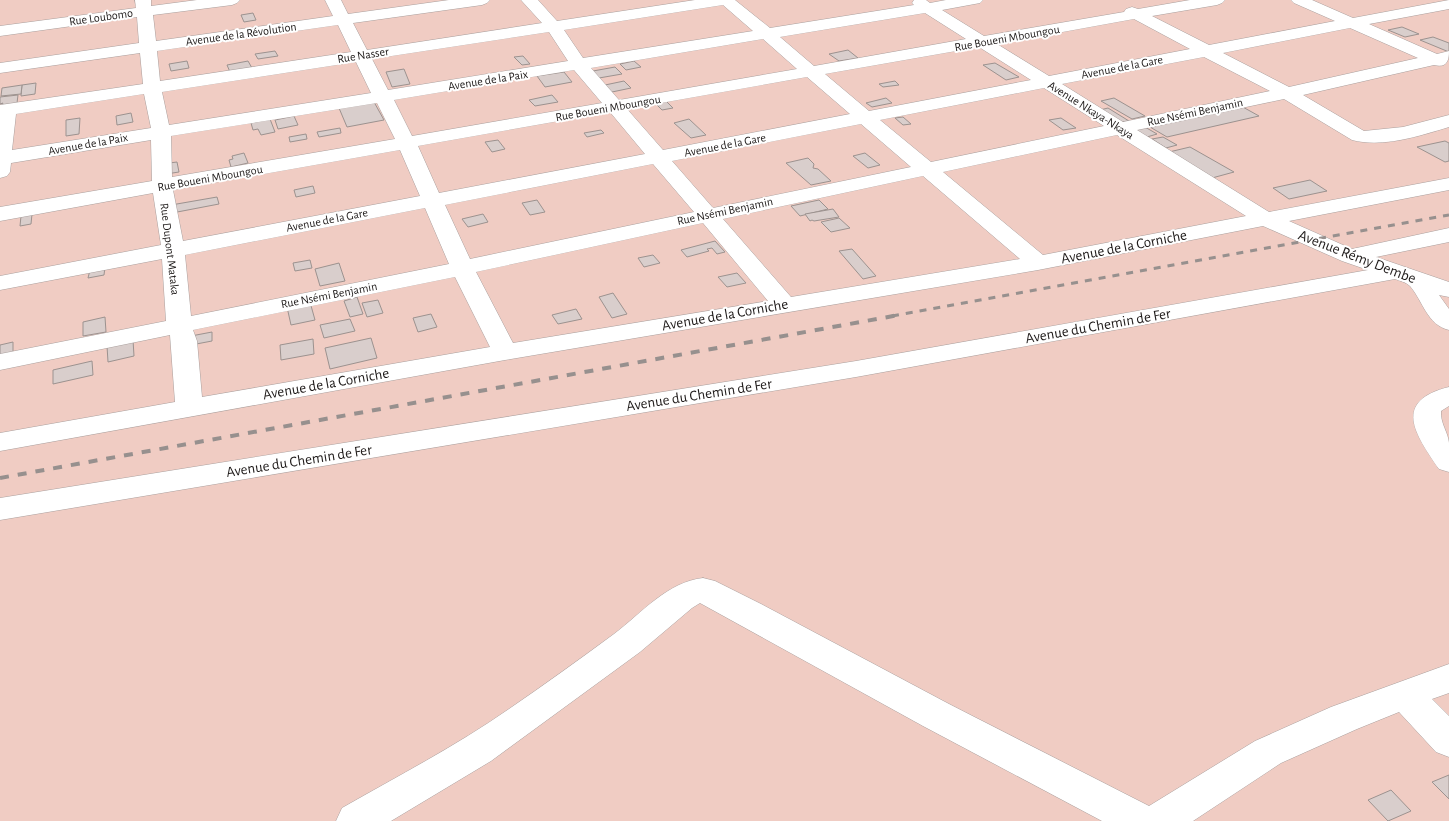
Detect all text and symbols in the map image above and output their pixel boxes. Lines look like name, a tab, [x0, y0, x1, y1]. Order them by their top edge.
street label: Rue Loubomo	[68, 7, 134, 27]
street label: Avenue de la Révolution	[185, 20, 297, 48]
street label: Rue Boueni Mboungou	[953, 23, 1061, 53]
street label: Rue Nasser	[336, 45, 390, 65]
street label: Avenue de la Gare	[1080, 53, 1164, 81]
street label: Avenue de la Paix	[447, 68, 529, 92]
street label: Avenue Nkaya-Nkaya	[1045, 79, 1136, 142]
street label: Rue Boueni Mboungou	[554, 93, 662, 123]
street label: Rue Nsémi Benjamin	[1146, 96, 1244, 129]
street label: Avenue de la Paix	[47, 131, 129, 157]
street label: Avenue de la Gare	[683, 131, 767, 159]
street label: Rue Boueni Mboungou	[156, 163, 264, 193]
street label: Rue Nsémi Benjamin	[676, 195, 774, 228]
street label: Rue Dupont Mataka	[158, 202, 182, 296]
street label: Avenue de la Gare	[285, 206, 369, 234]
street label: Avenue de la Corniche	[1060, 227, 1188, 267]
street label: Avenue Rémy Dembe	[1296, 228, 1418, 286]
street label: Rue Nsémi Benjamin	[280, 280, 378, 311]
street label: Avenue de la Corniche	[661, 296, 789, 333]
street label: Avenue du Chemin de Fer	[1024, 306, 1172, 346]
street label: Avenue de la Corniche	[262, 365, 390, 402]
street label: Avenue du Chemin de Fer	[625, 376, 773, 414]
street label: Avenue du Chemin de Fer	[225, 442, 373, 480]

